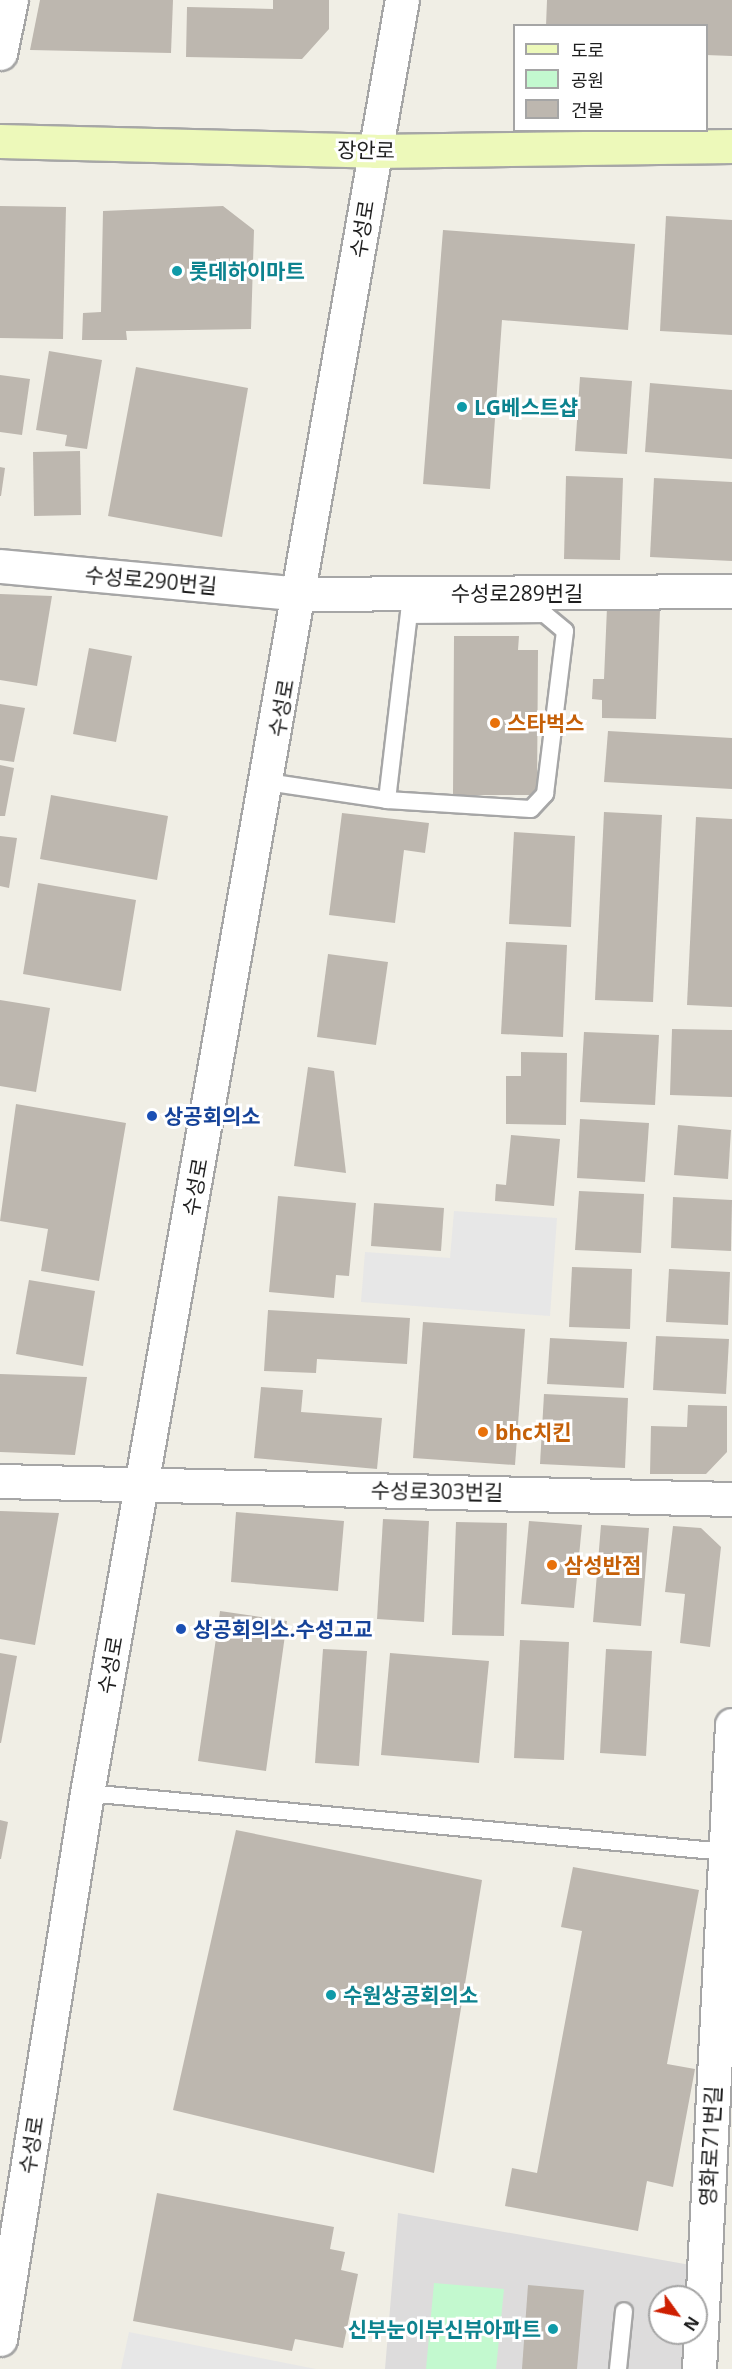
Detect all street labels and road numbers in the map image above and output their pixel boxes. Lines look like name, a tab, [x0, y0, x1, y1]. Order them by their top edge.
street label: 장안로	[337, 137, 395, 163]
street label: 수성로	[345, 198, 379, 260]
street label: 수성로290번길	[84, 562, 218, 598]
street label: 수성로289번길	[451, 580, 583, 606]
street label: 수성로	[264, 677, 298, 739]
street label: 수성로	[178, 1156, 212, 1218]
street label: 수성로303번길	[370, 1477, 504, 1505]
street label: 수성로	[93, 1634, 127, 1696]
street label: 영화로71번길	[694, 2085, 726, 2207]
street label: 수성로	[14, 2114, 48, 2176]

